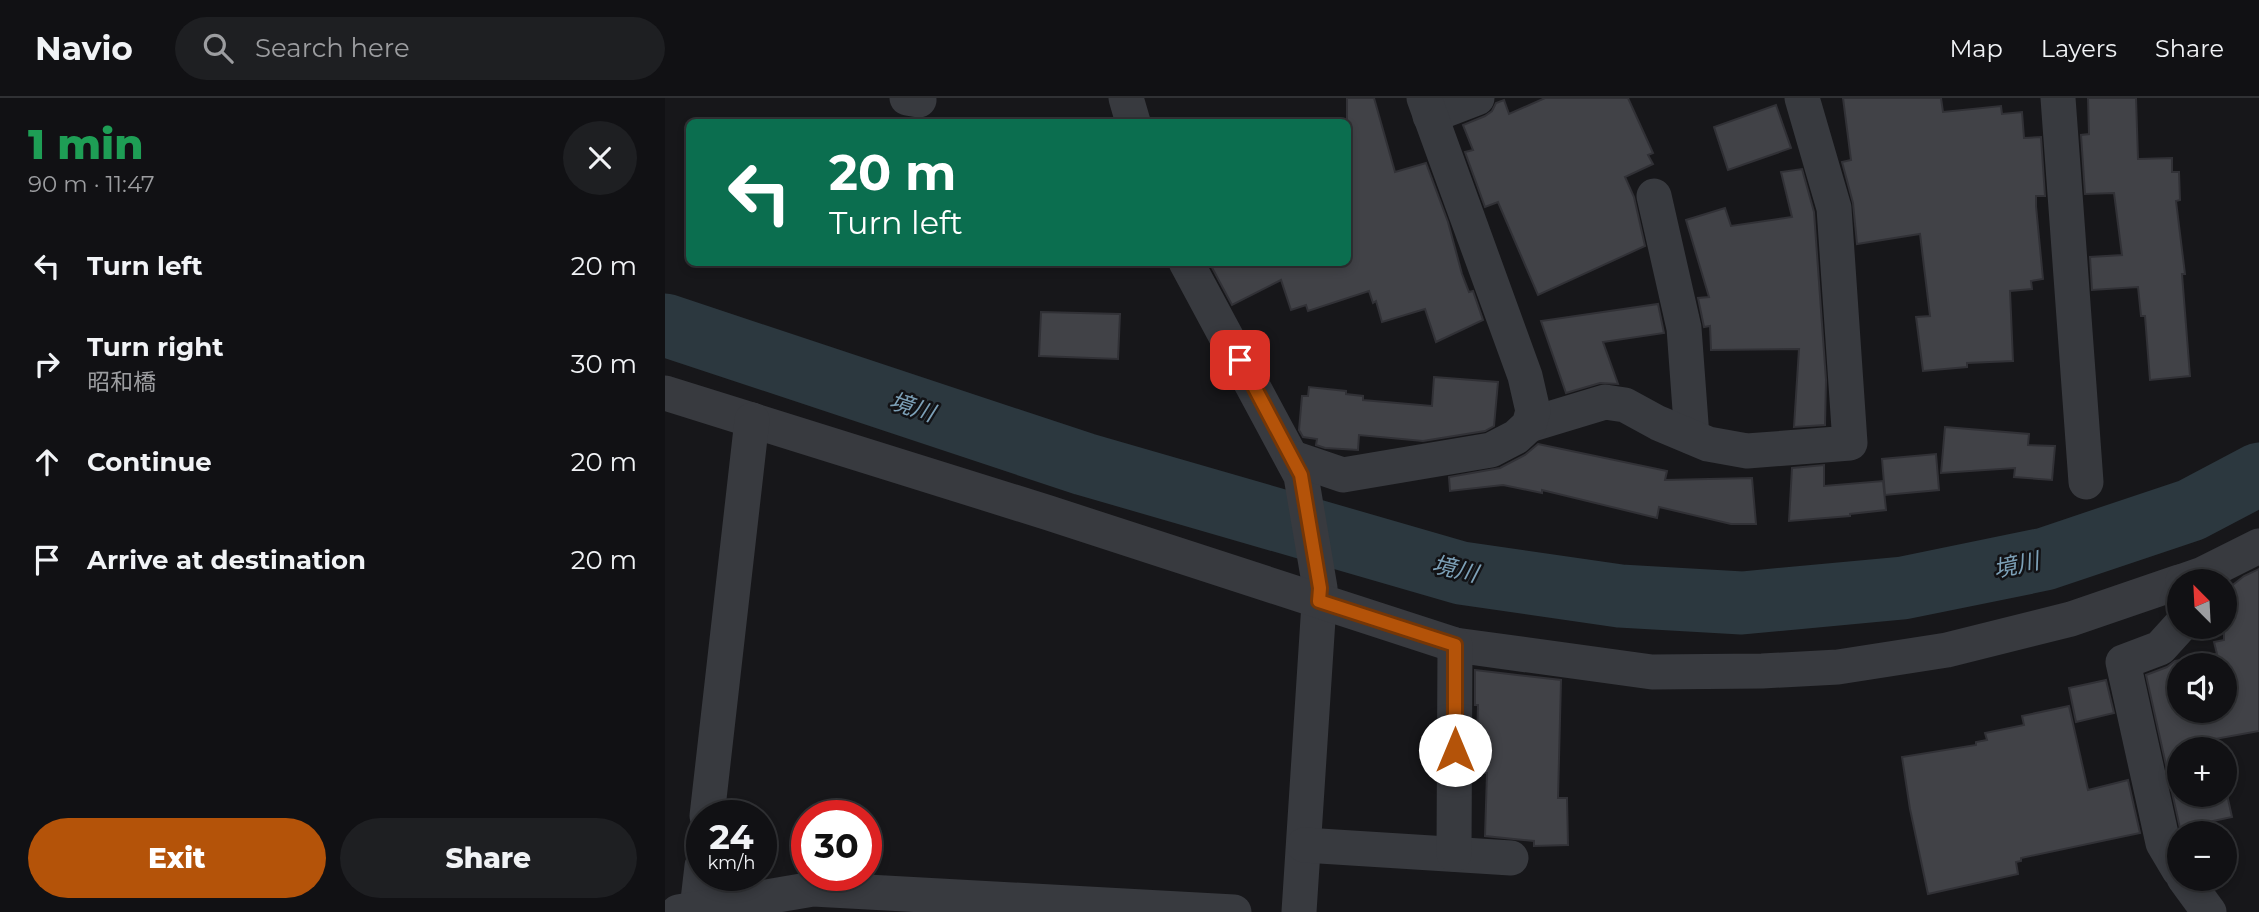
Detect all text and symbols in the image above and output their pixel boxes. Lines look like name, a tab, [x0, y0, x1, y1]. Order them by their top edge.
search box	[175, 17, 665, 80]
text: Navio	[35, 28, 133, 68]
icon: search	[199, 29, 237, 67]
text: Search here	[255, 32, 410, 64]
text: Map	[1949, 34, 2003, 63]
text: Layers	[2041, 34, 2117, 63]
text: Share	[2155, 34, 2224, 63]
text: 1 min	[28, 118, 144, 170]
button: close	[563, 121, 637, 195]
text: 20 m	[829, 143, 956, 202]
icon: left	[714, 147, 805, 238]
text: 90 m · 11:47	[28, 170, 155, 198]
text: Turn left	[829, 203, 963, 242]
icon: left	[28, 247, 66, 285]
text: Turn left	[87, 250, 203, 282]
text: 20 m	[571, 250, 637, 282]
pin	[1210, 330, 1270, 390]
text: Turn right	[87, 331, 223, 363]
icon: arrive	[1221, 341, 1259, 379]
icon: right	[28, 345, 66, 383]
text: 30 m	[571, 348, 637, 380]
text: 昭和橋	[87, 368, 156, 396]
water label: 境川	[886, 387, 941, 428]
icon: ahead	[28, 443, 66, 481]
text: Continue	[87, 446, 212, 478]
text: 20 m	[571, 446, 637, 478]
icon: arrive	[28, 541, 66, 579]
text: Arrive at destination	[87, 544, 366, 576]
text: 20 m	[571, 544, 637, 576]
water label: 境川	[1991, 546, 2044, 583]
water label: 境川	[1429, 550, 1483, 588]
north arrow	[2167, 569, 2237, 639]
map controls	[2167, 569, 2237, 891]
button: sound	[2167, 653, 2237, 723]
position arrow	[1418, 713, 1492, 787]
button: +	[2167, 737, 2237, 807]
speed limit sign: 30	[791, 800, 882, 891]
text: 24	[709, 815, 754, 858]
button: Exit	[28, 818, 326, 898]
button: Share	[340, 818, 637, 898]
button: −	[2167, 821, 2237, 891]
text: km/h	[707, 852, 756, 874]

